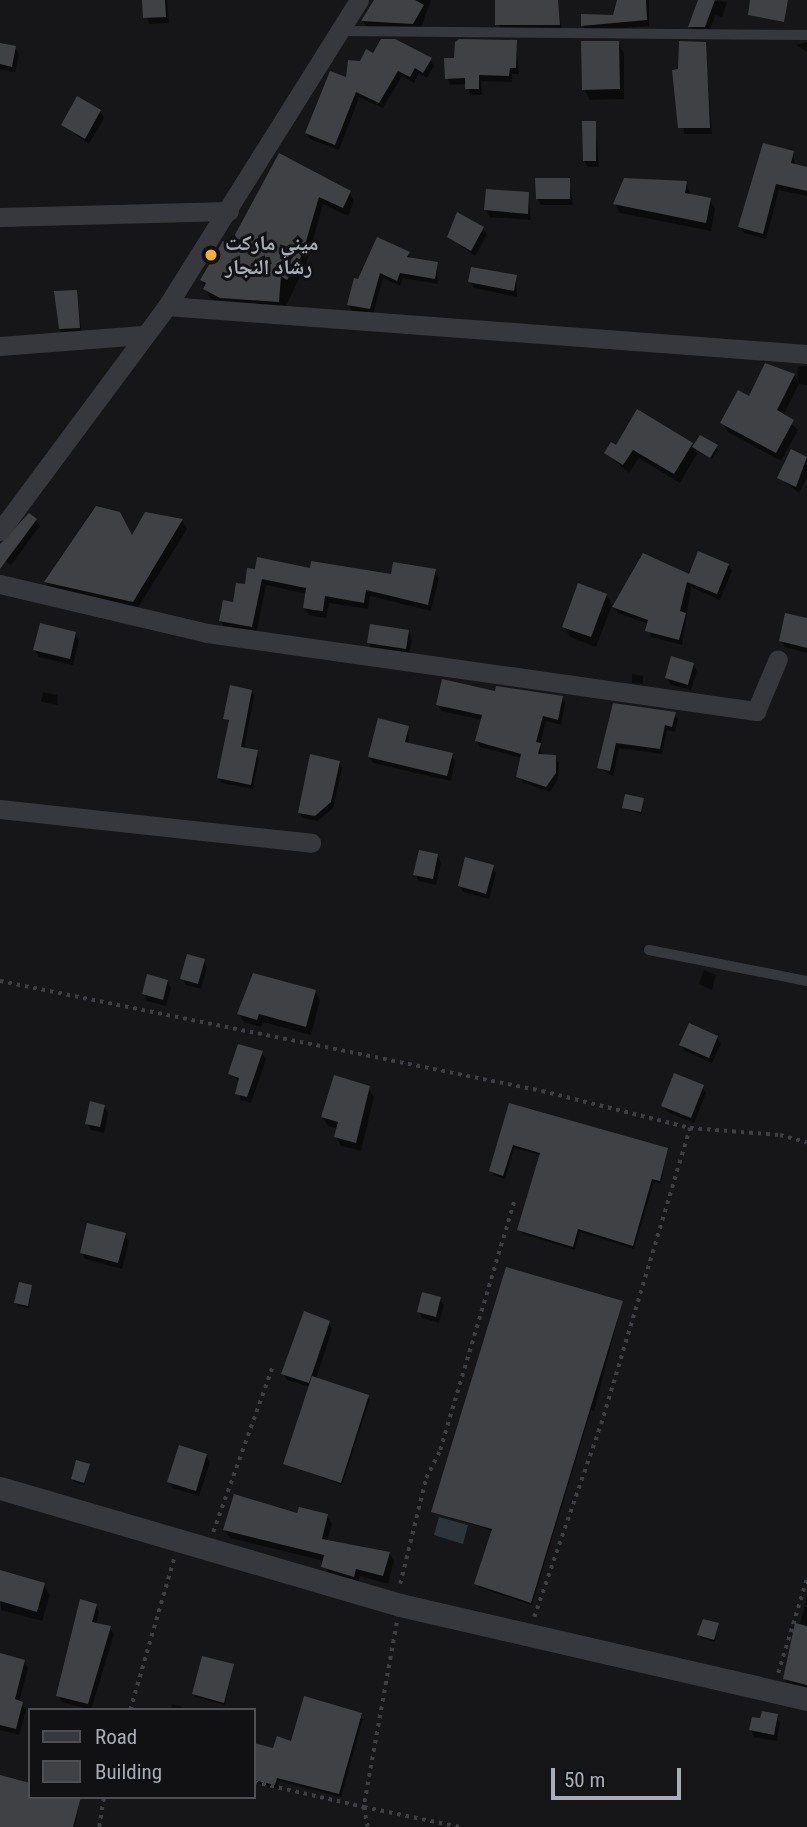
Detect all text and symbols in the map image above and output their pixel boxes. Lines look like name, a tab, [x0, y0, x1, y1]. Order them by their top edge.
place label: ميني ماركت رشاد النجار	[225, 230, 318, 280]
marker: ميني ماركت رشاد النجار	[203, 247, 219, 263]
legend	[28, 1708, 256, 1799]
text: Road	[95, 1725, 137, 1749]
scale bar	[555, 1754, 684, 1798]
text: Building	[95, 1760, 162, 1784]
text: 50 m	[564, 1768, 605, 1792]

